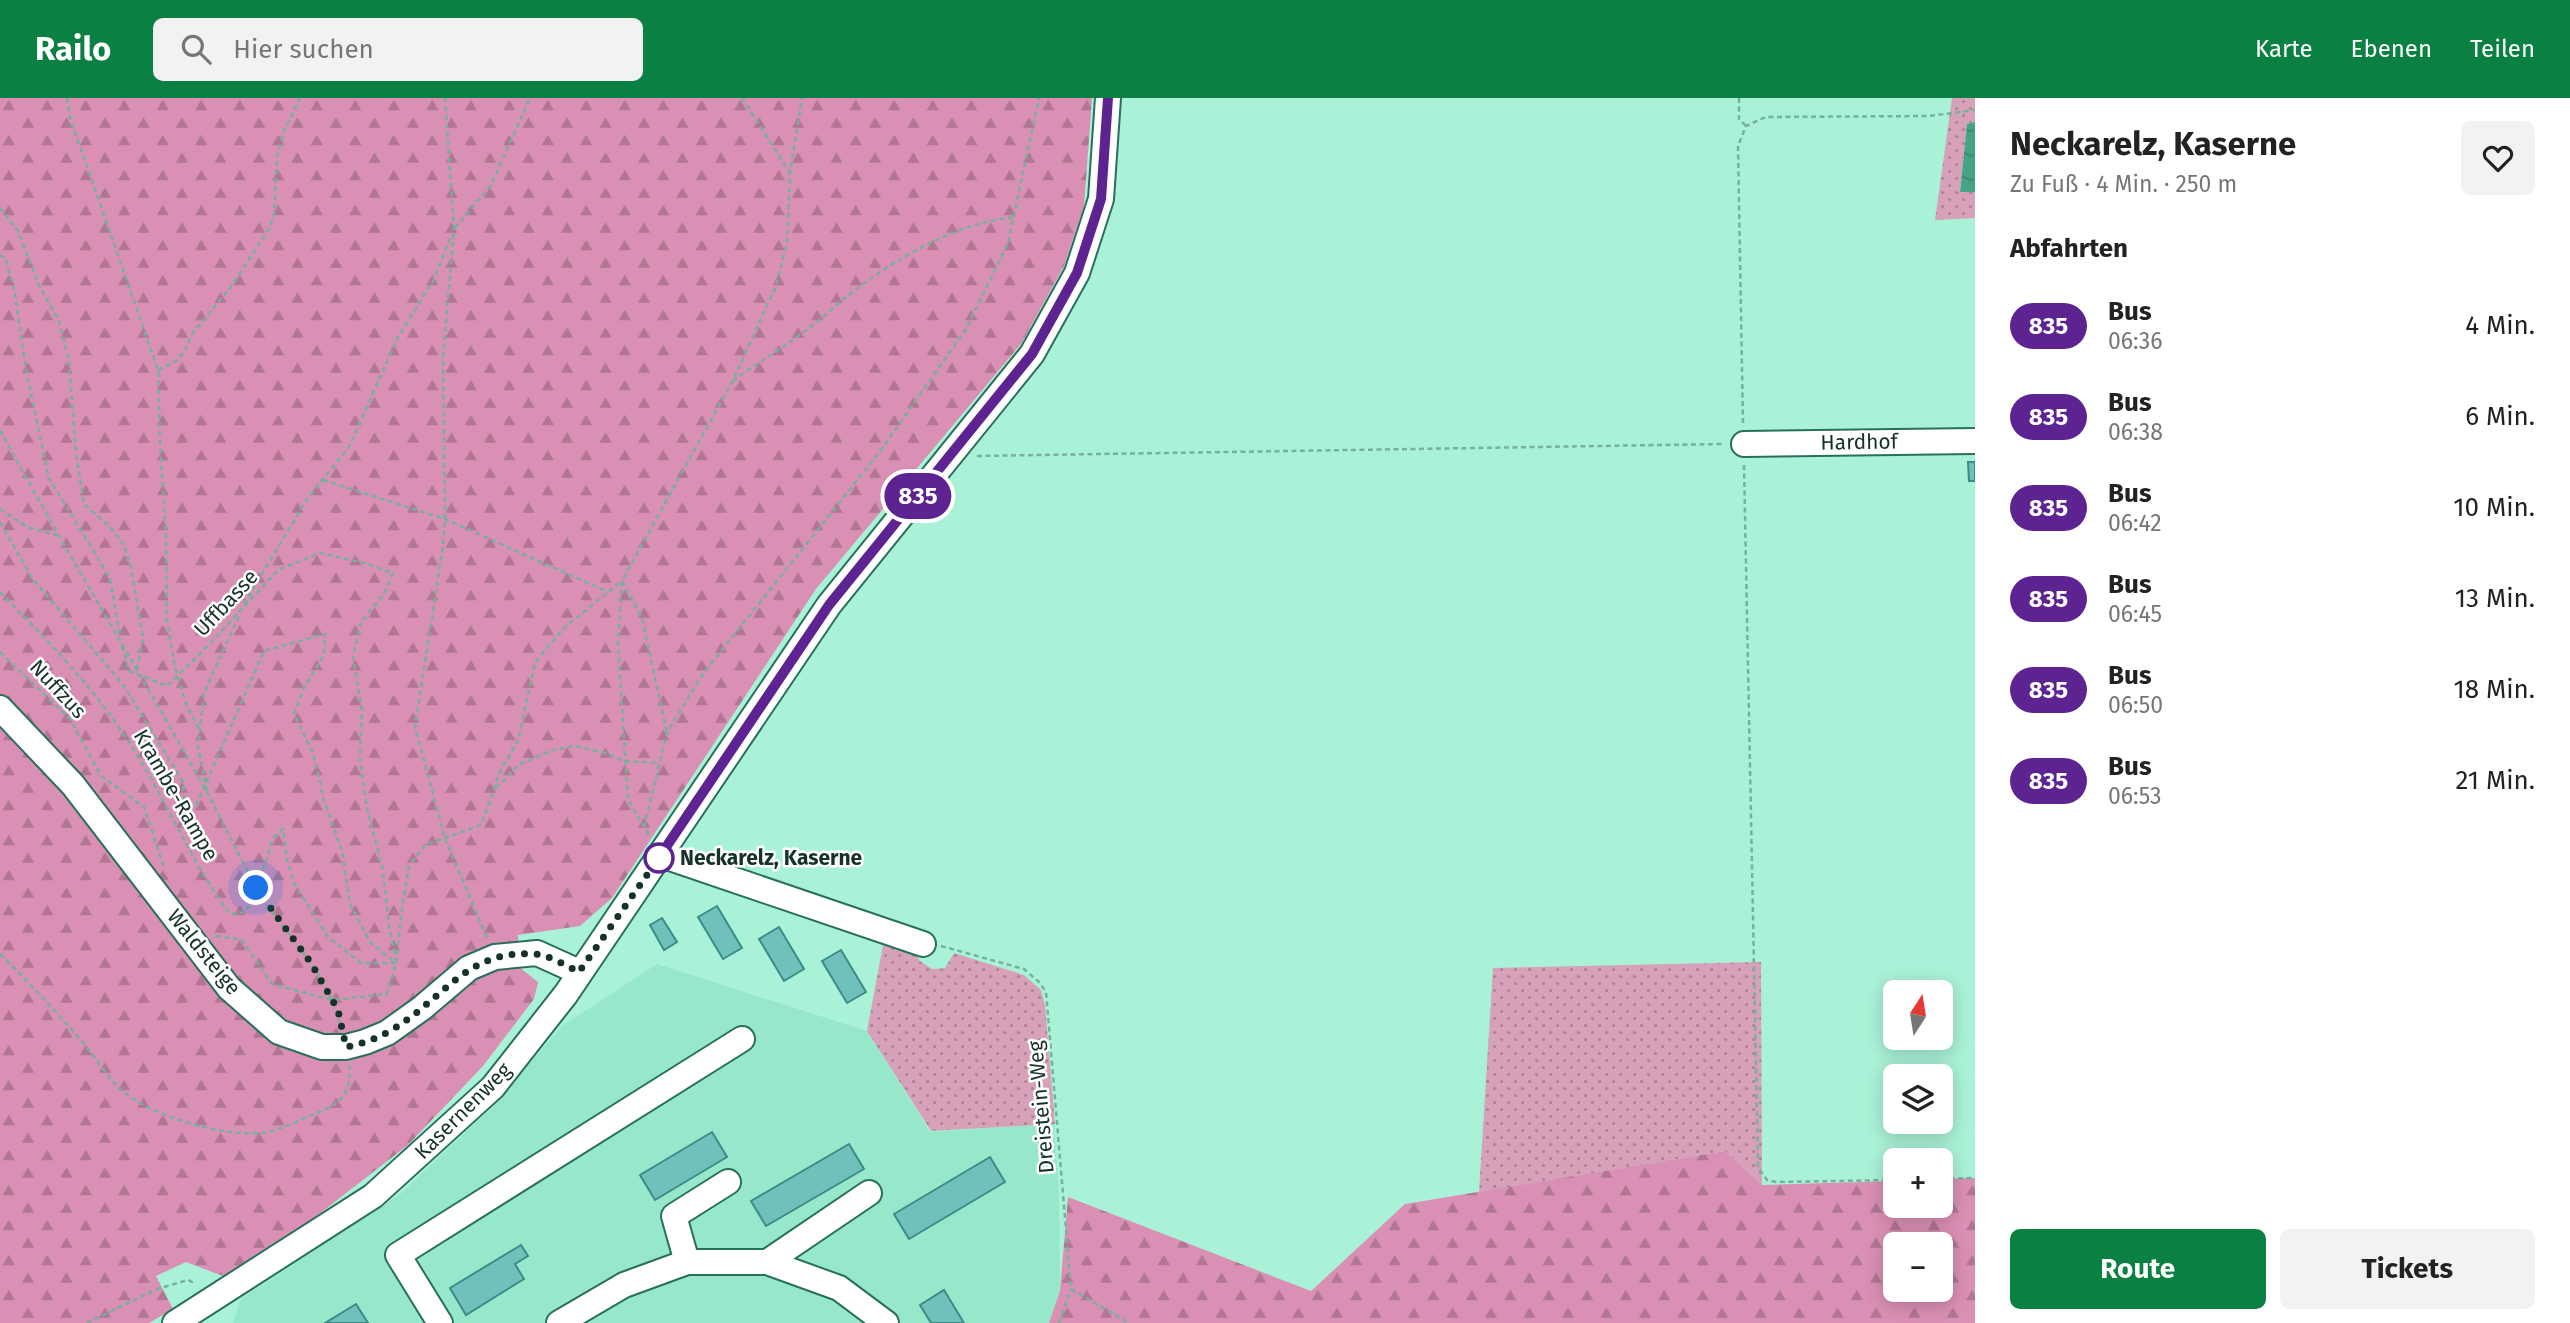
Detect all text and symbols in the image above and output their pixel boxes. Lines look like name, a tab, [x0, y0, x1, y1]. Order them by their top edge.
search box	[153, 18, 643, 81]
text: Railo	[35, 29, 111, 69]
icon: search	[177, 30, 215, 68]
text: Hier suchen	[233, 34, 374, 65]
text: Karte	[2255, 35, 2313, 63]
text: Ebenen	[2351, 35, 2432, 63]
text: Teilen	[2470, 35, 2535, 63]
button: heart	[2461, 121, 2535, 195]
text: Neckarelz, Kaserne	[2010, 124, 2296, 164]
text: Zu Fuß · 4 Min. · 250 m	[2010, 170, 2237, 198]
text: Abfahrten	[2010, 233, 2128, 264]
text: Bus	[2108, 296, 2151, 327]
text: 4 Min.	[2465, 310, 2535, 341]
text: 835	[2029, 312, 2068, 340]
text: 06:36	[2108, 327, 2163, 355]
text: Bus	[2108, 387, 2151, 418]
text: 6 Min.	[2465, 401, 2535, 432]
text: 835	[2029, 403, 2068, 431]
text: 06:38	[2108, 418, 2163, 446]
street label: Hardhof	[1820, 428, 1900, 456]
line badge: 835	[878, 473, 958, 519]
text: Bus	[2108, 478, 2151, 509]
text: 835	[898, 482, 938, 510]
text: 10 Min.	[2453, 492, 2535, 523]
text: 835	[2029, 494, 2068, 522]
text: 06:42	[2108, 509, 2162, 537]
street label: Uffbasse	[188, 564, 264, 642]
text: Bus	[2108, 569, 2151, 600]
text: 13 Min.	[2455, 583, 2535, 614]
text: 835	[2029, 585, 2068, 613]
text: 06:45	[2108, 600, 2162, 628]
street label: Nuffzus	[24, 654, 92, 724]
text: Bus	[2108, 660, 2151, 691]
text: 18 Min.	[2453, 674, 2535, 705]
text: 835	[2029, 676, 2068, 704]
text: 06:50	[2108, 691, 2163, 719]
street label: Krambe-Rampe	[128, 725, 224, 865]
text: Bus	[2108, 751, 2151, 782]
text: 21 Min.	[2456, 765, 2535, 796]
text: 835	[2029, 767, 2068, 795]
text: 06:53	[2108, 782, 2162, 810]
marker: Neckarelz, Kaserne	[644, 843, 674, 873]
place label: Neckarelz, Kaserne	[680, 845, 863, 871]
your location	[238, 870, 273, 905]
street label: Waldsteige	[161, 904, 247, 1000]
north arrow	[1883, 980, 1953, 1050]
map controls	[1883, 980, 1953, 1302]
street label: Dreistein-Weg	[1022, 1040, 1060, 1174]
street label: Kasernenweg	[409, 1057, 517, 1165]
button: layers	[1883, 1064, 1953, 1134]
button: +	[1883, 1148, 1953, 1218]
button: Route	[2010, 1229, 2266, 1309]
button: Tickets	[2280, 1229, 2535, 1309]
button: −	[1883, 1232, 1953, 1302]

